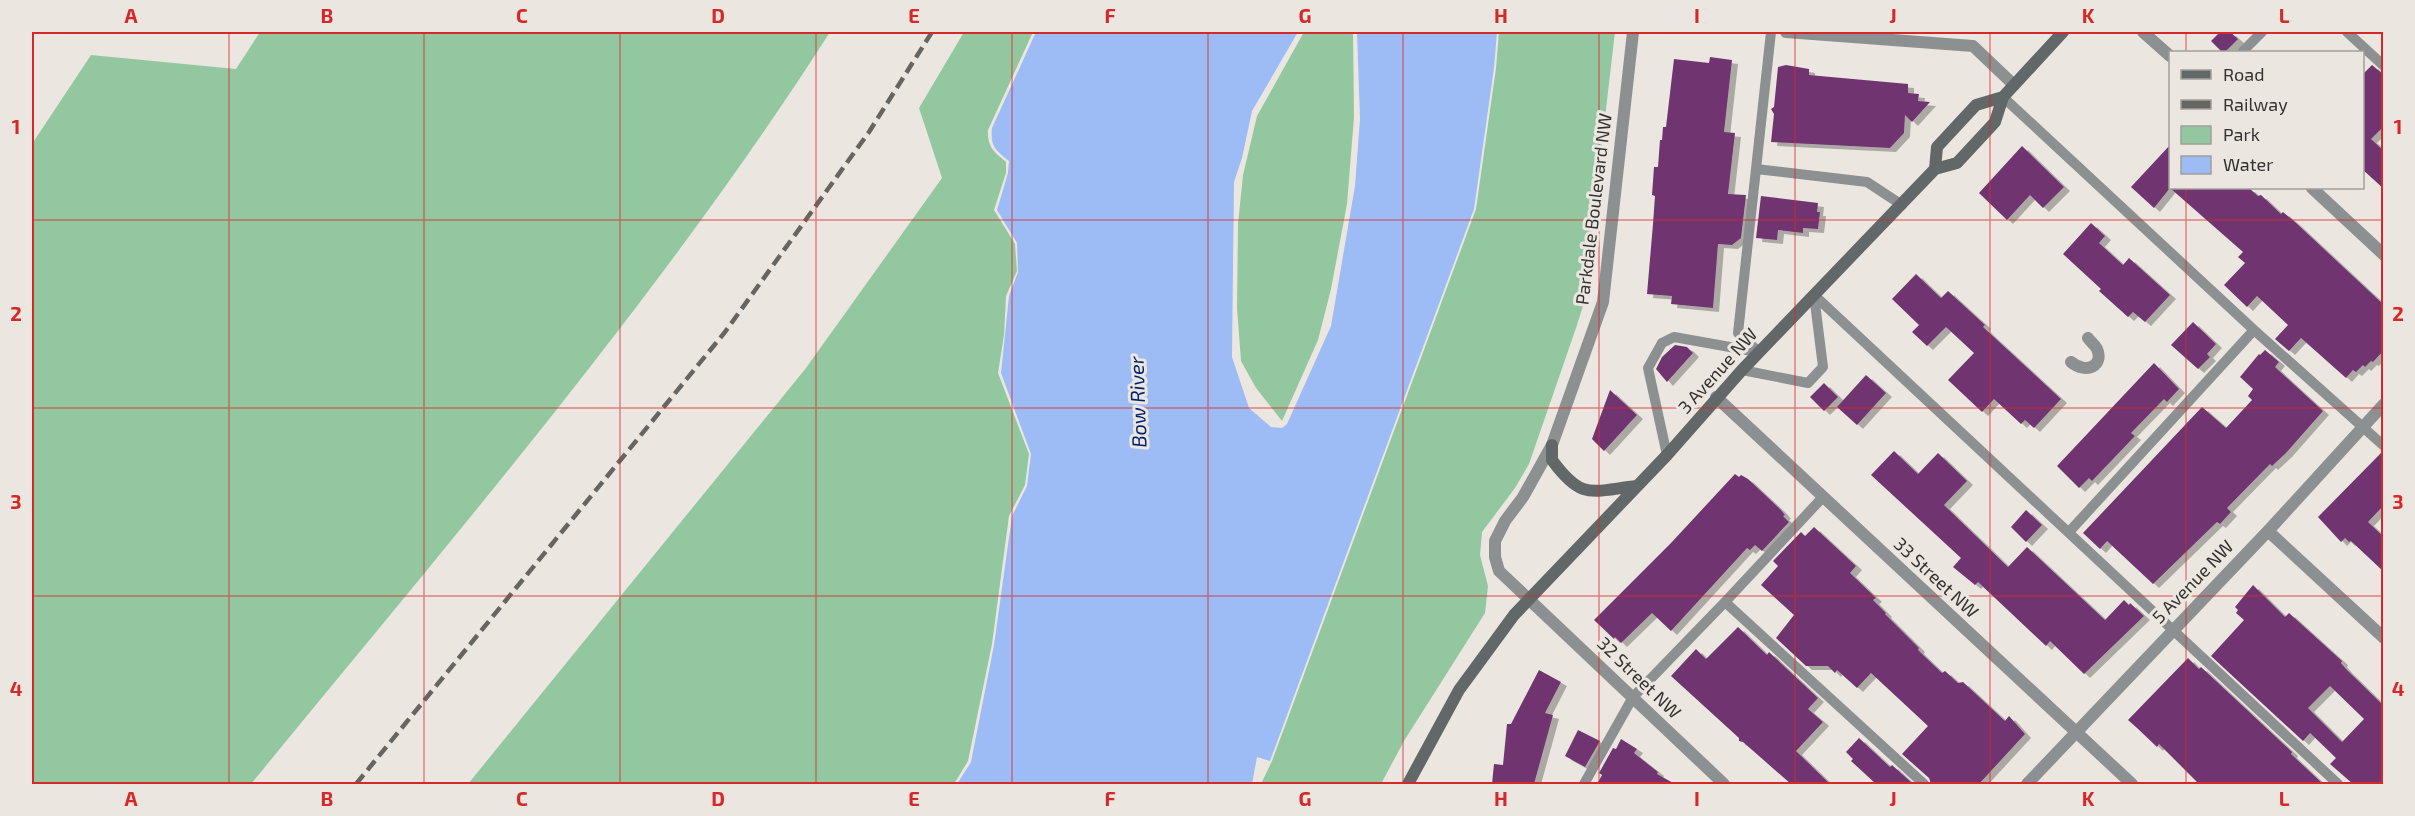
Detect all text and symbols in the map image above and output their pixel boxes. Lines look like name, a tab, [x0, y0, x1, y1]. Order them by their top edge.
text: A	[124, 3, 138, 27]
text: B	[321, 3, 333, 27]
text: C	[516, 3, 528, 27]
text: D	[711, 3, 725, 27]
text: E	[908, 3, 920, 27]
text: F	[1104, 3, 1116, 27]
text: G	[1299, 3, 1311, 27]
text: H	[1494, 3, 1508, 27]
text: I	[1694, 3, 1700, 27]
text: J	[1889, 3, 1897, 27]
text: K	[2082, 3, 2095, 27]
text: L	[2279, 3, 2290, 27]
legend	[2169, 51, 2364, 189]
text: Road	[2223, 63, 2264, 85]
text: Railway	[2223, 93, 2288, 115]
street label: Parkdale Boulevard NW	[1570, 112, 1616, 306]
text: 1	[12, 114, 20, 138]
text: 1	[2394, 114, 2402, 138]
text: Park	[2223, 123, 2260, 145]
text: Water	[2223, 153, 2273, 175]
text: 2	[10, 301, 22, 325]
text: 2	[2392, 301, 2404, 325]
street label: 3 Avenue NW	[1673, 323, 1761, 418]
water label: Bow River	[1123, 355, 1151, 448]
text: 3	[10, 489, 22, 513]
text: 3	[2392, 489, 2404, 513]
street label: 33 Street NW	[1890, 532, 1984, 622]
street label: 5 Avenue NW	[2147, 535, 2237, 628]
street label: 32 Street NW	[1593, 632, 1686, 723]
text: 4	[10, 676, 23, 700]
text: 4	[2392, 676, 2405, 700]
text: A	[124, 786, 138, 810]
text: B	[321, 786, 333, 810]
text: C	[516, 786, 528, 810]
text: D	[711, 786, 725, 810]
text: E	[908, 786, 920, 810]
text: F	[1104, 786, 1116, 810]
text: G	[1299, 786, 1311, 810]
text: H	[1494, 786, 1508, 810]
text: I	[1694, 786, 1700, 810]
text: J	[1889, 786, 1897, 810]
text: K	[2082, 786, 2095, 810]
text: L	[2279, 786, 2290, 810]

